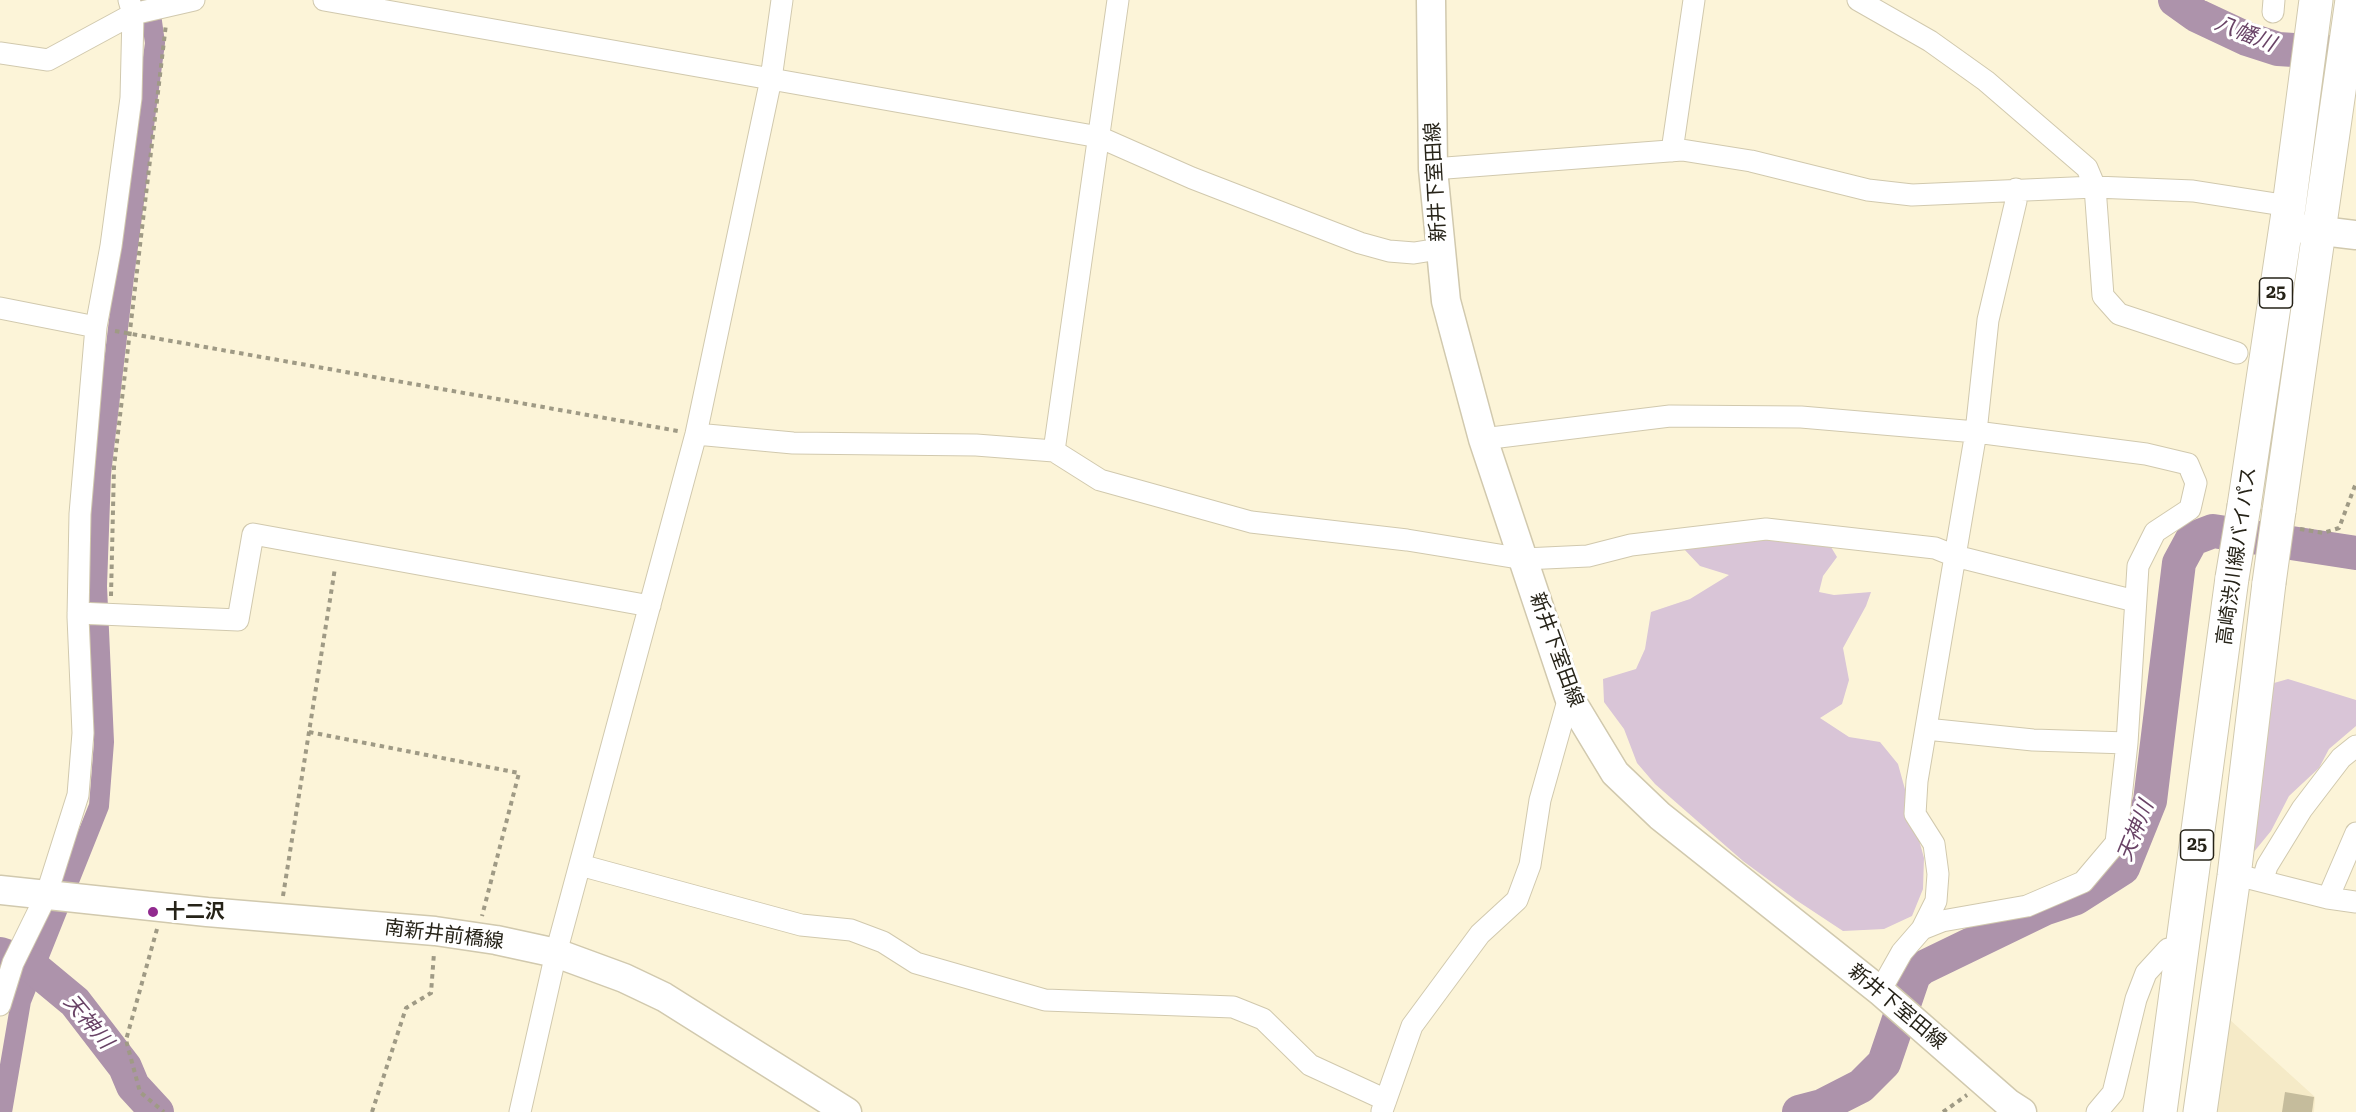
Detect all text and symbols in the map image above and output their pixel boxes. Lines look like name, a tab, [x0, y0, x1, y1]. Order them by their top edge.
water label: 八幡川	[2211, 11, 2279, 57]
street label: 新井下室田線	[1421, 121, 1451, 243]
road number: 25	[2260, 278, 2292, 308]
street label: 高崎渋川線バイパス	[2213, 465, 2261, 647]
street label: 新井下室田線	[1524, 590, 1588, 710]
water label: 天神川	[2113, 797, 2159, 865]
road number: 25	[2180, 830, 2214, 860]
place label: 十二沢	[165, 900, 225, 924]
marker: 十二沢	[146, 905, 160, 919]
street label: 南新井前橋線	[383, 916, 505, 954]
street label: 新井下室田線	[1843, 959, 1951, 1055]
water label: 天神川	[58, 990, 118, 1054]

